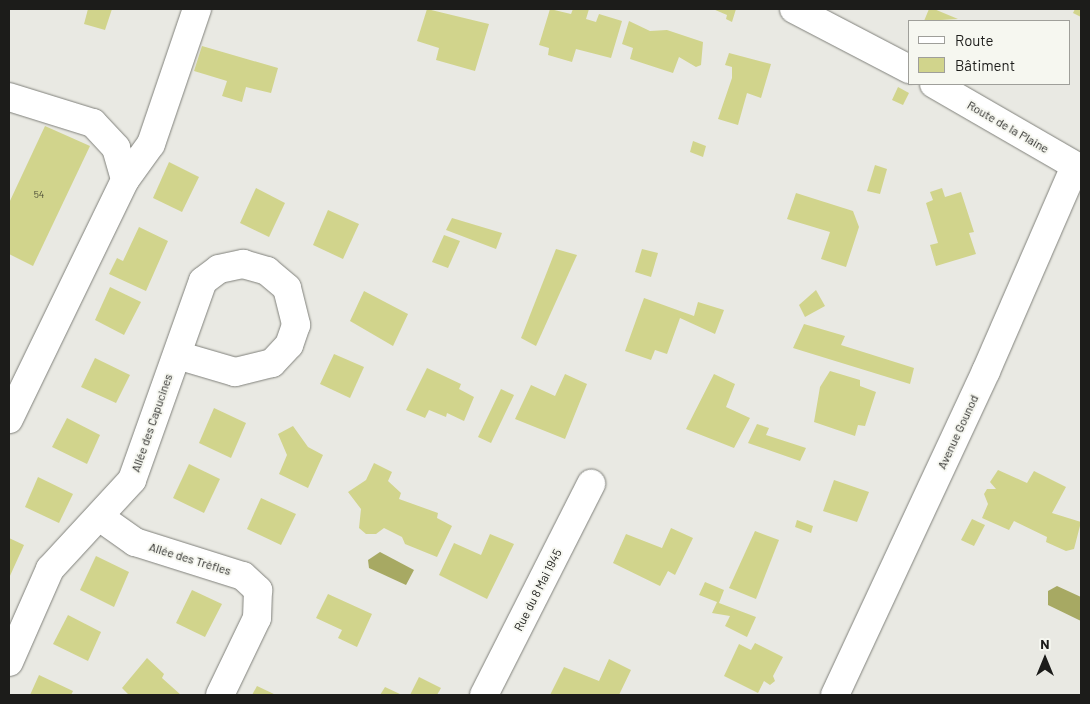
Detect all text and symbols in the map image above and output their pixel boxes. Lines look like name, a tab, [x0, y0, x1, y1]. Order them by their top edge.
legend	[908, 20, 1070, 85]
text: Route	[955, 31, 994, 49]
text: Bâtiment	[955, 56, 1015, 74]
street label: Route de la Plaine	[965, 98, 1051, 156]
house number: 54	[34, 189, 44, 201]
street label: Allée des Capucines	[128, 372, 176, 474]
street label: Avenue Gounod	[935, 393, 981, 471]
street label: Allée des Trèfles	[147, 540, 233, 578]
street label: Rue du 8 Mai 1945	[511, 547, 565, 633]
north arrow	[1020, 634, 1070, 684]
text: N	[1040, 635, 1050, 652]

